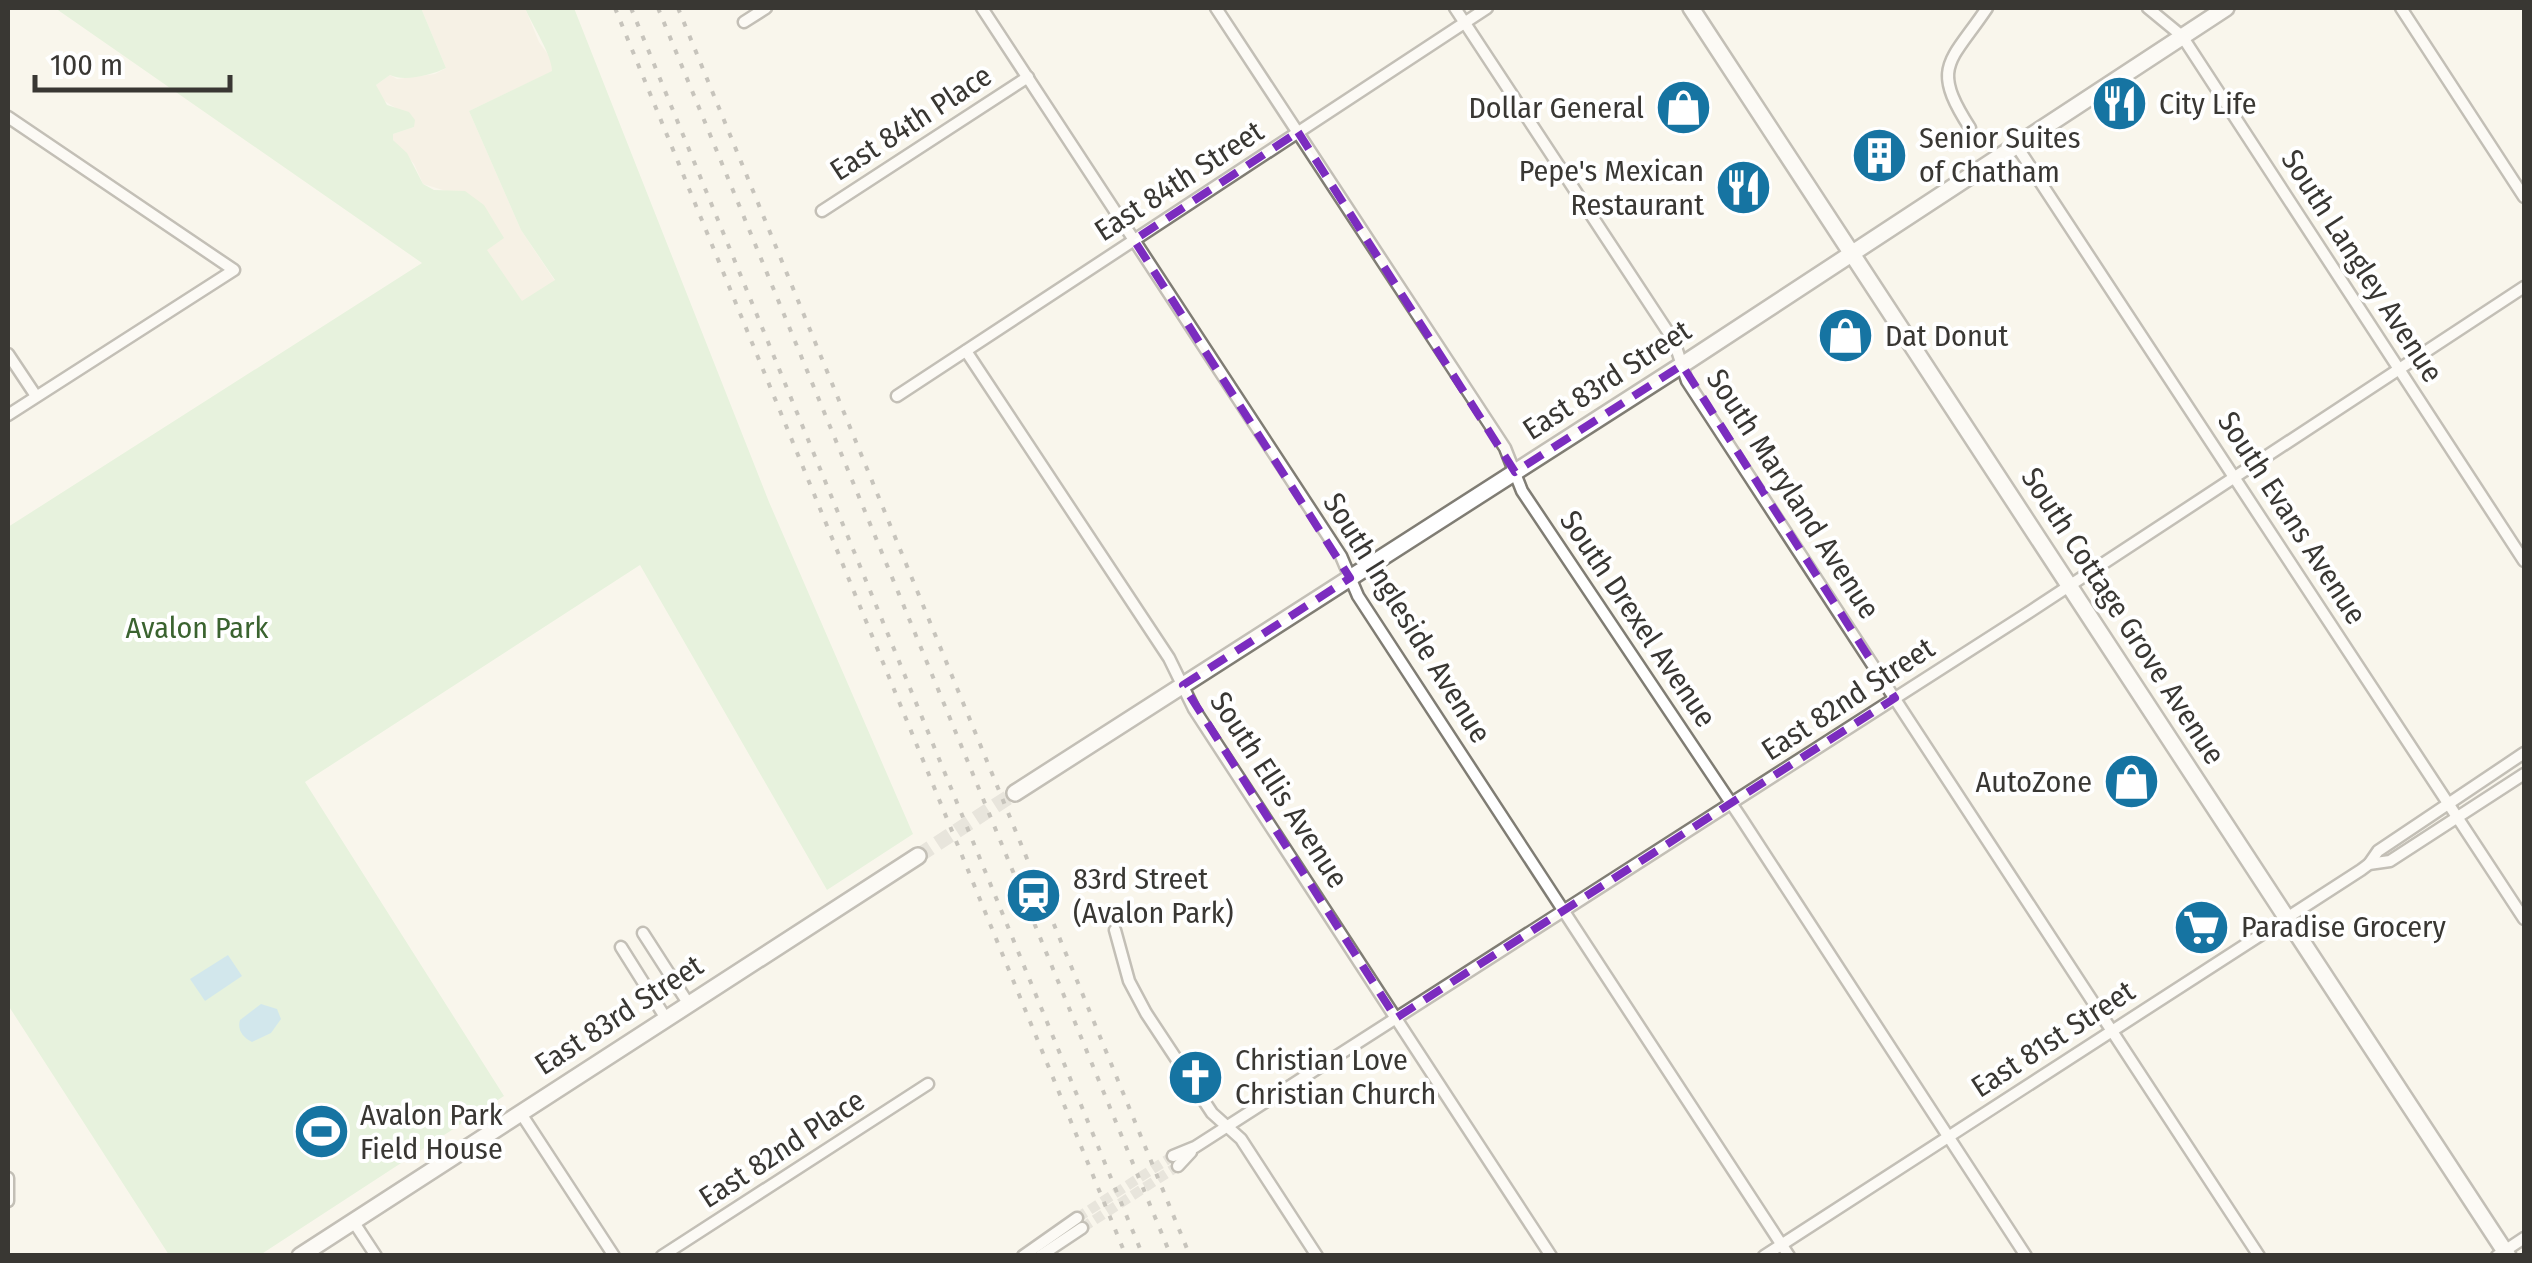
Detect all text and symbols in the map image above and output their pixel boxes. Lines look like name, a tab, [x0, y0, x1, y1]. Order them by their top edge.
scale bar	[35, 30, 230, 92]
text: 100 m	[50, 47, 123, 83]
street label: East 84th Place	[824, 58, 998, 188]
restaurant icon: City Life	[2090, 74, 2150, 134]
shop icon: Dollar General	[1653, 78, 1713, 138]
place label: City Life	[2159, 86, 2257, 122]
place label: Dollar General	[1468, 90, 1644, 126]
street label: East 84th Street	[1088, 113, 1270, 249]
place label: Senior Suites of Chatham	[1919, 120, 2081, 190]
building icon: Senior Suites of Chatham	[1850, 125, 1910, 185]
street label: South Langley Avenue	[2273, 143, 2451, 389]
place label: Pepe's Mexican Restaurant	[1519, 153, 1704, 223]
restaurant icon: Pepe's Mexican Restaurant	[1713, 158, 1773, 218]
shop icon: Dat Donut	[1816, 306, 1876, 366]
street label: East 83rd Street	[1516, 312, 1698, 448]
place label: Dat Donut	[1885, 318, 2008, 354]
street label: South Maryland Avenue	[1699, 362, 1887, 626]
street label: South Evans Avenue	[2210, 405, 2374, 631]
street label: South Cottage Grove Avenue	[2014, 461, 2232, 771]
street label: South Ingleside Avenue	[1315, 486, 1499, 750]
street label: South Drexel Avenue	[1552, 504, 1724, 734]
park label: Avalon Park	[126, 610, 268, 646]
street label: East 82nd Street	[1755, 630, 1941, 768]
street label: South Ellis Avenue	[1202, 685, 1356, 895]
shop icon: AutoZone	[2101, 752, 2161, 812]
place label: AutoZone	[1975, 764, 2092, 800]
place label: 83rd Street (Avalon Park)	[1073, 861, 1234, 931]
station icon: 83rd Street (Avalon Park)	[1004, 866, 1064, 926]
supermarket icon: Paradise Grocery	[2172, 897, 2232, 957]
place label: Paradise Grocery	[2241, 909, 2447, 945]
street label: East 83rd Street	[528, 947, 710, 1083]
street label: East 81st Street	[1965, 973, 2141, 1105]
place label: Christian Love Christian Church	[1235, 1042, 1436, 1112]
church icon: Christian Love Christian Church	[1166, 1047, 1226, 1107]
street label: East 82nd Place	[693, 1082, 871, 1216]
place label: Avalon Park Field House	[360, 1097, 503, 1167]
sports icon: Avalon Park Field House	[291, 1102, 351, 1162]

